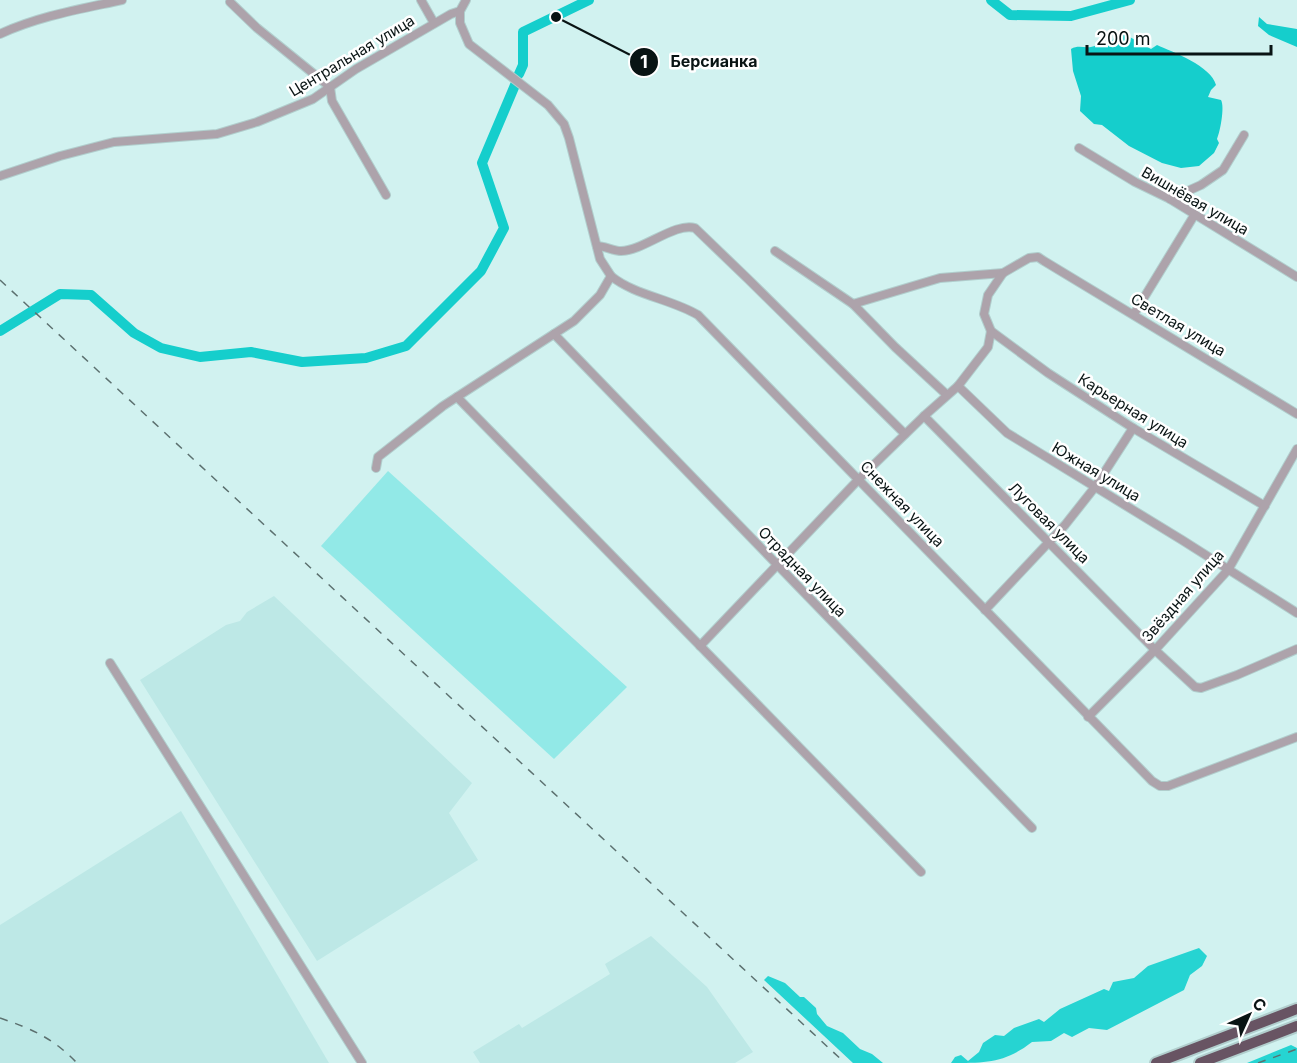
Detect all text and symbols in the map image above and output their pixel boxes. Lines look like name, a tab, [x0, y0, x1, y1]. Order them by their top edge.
street label: Центральная улица	[286, 11, 418, 101]
scale bar	[1087, 18, 1272, 56]
text: 200 m	[1096, 28, 1151, 49]
callout: Берсианка	[629, 45, 770, 79]
text: 1	[640, 51, 648, 72]
text: Берсианка	[670, 51, 758, 71]
street label: Вишнёвая улица	[1138, 162, 1252, 239]
street label: Светлая улица	[1127, 289, 1229, 360]
street label: Карьерная улица	[1075, 369, 1192, 452]
street label: Южная улица	[1049, 438, 1144, 505]
street label: Снежная улица	[856, 456, 948, 551]
street label: Луговая улица	[1005, 478, 1094, 567]
street label: Отрадная улица	[754, 522, 850, 621]
street label: Звёздная улица	[1137, 546, 1228, 646]
north arrow	[1219, 985, 1279, 1045]
text: С	[1248, 993, 1271, 1016]

